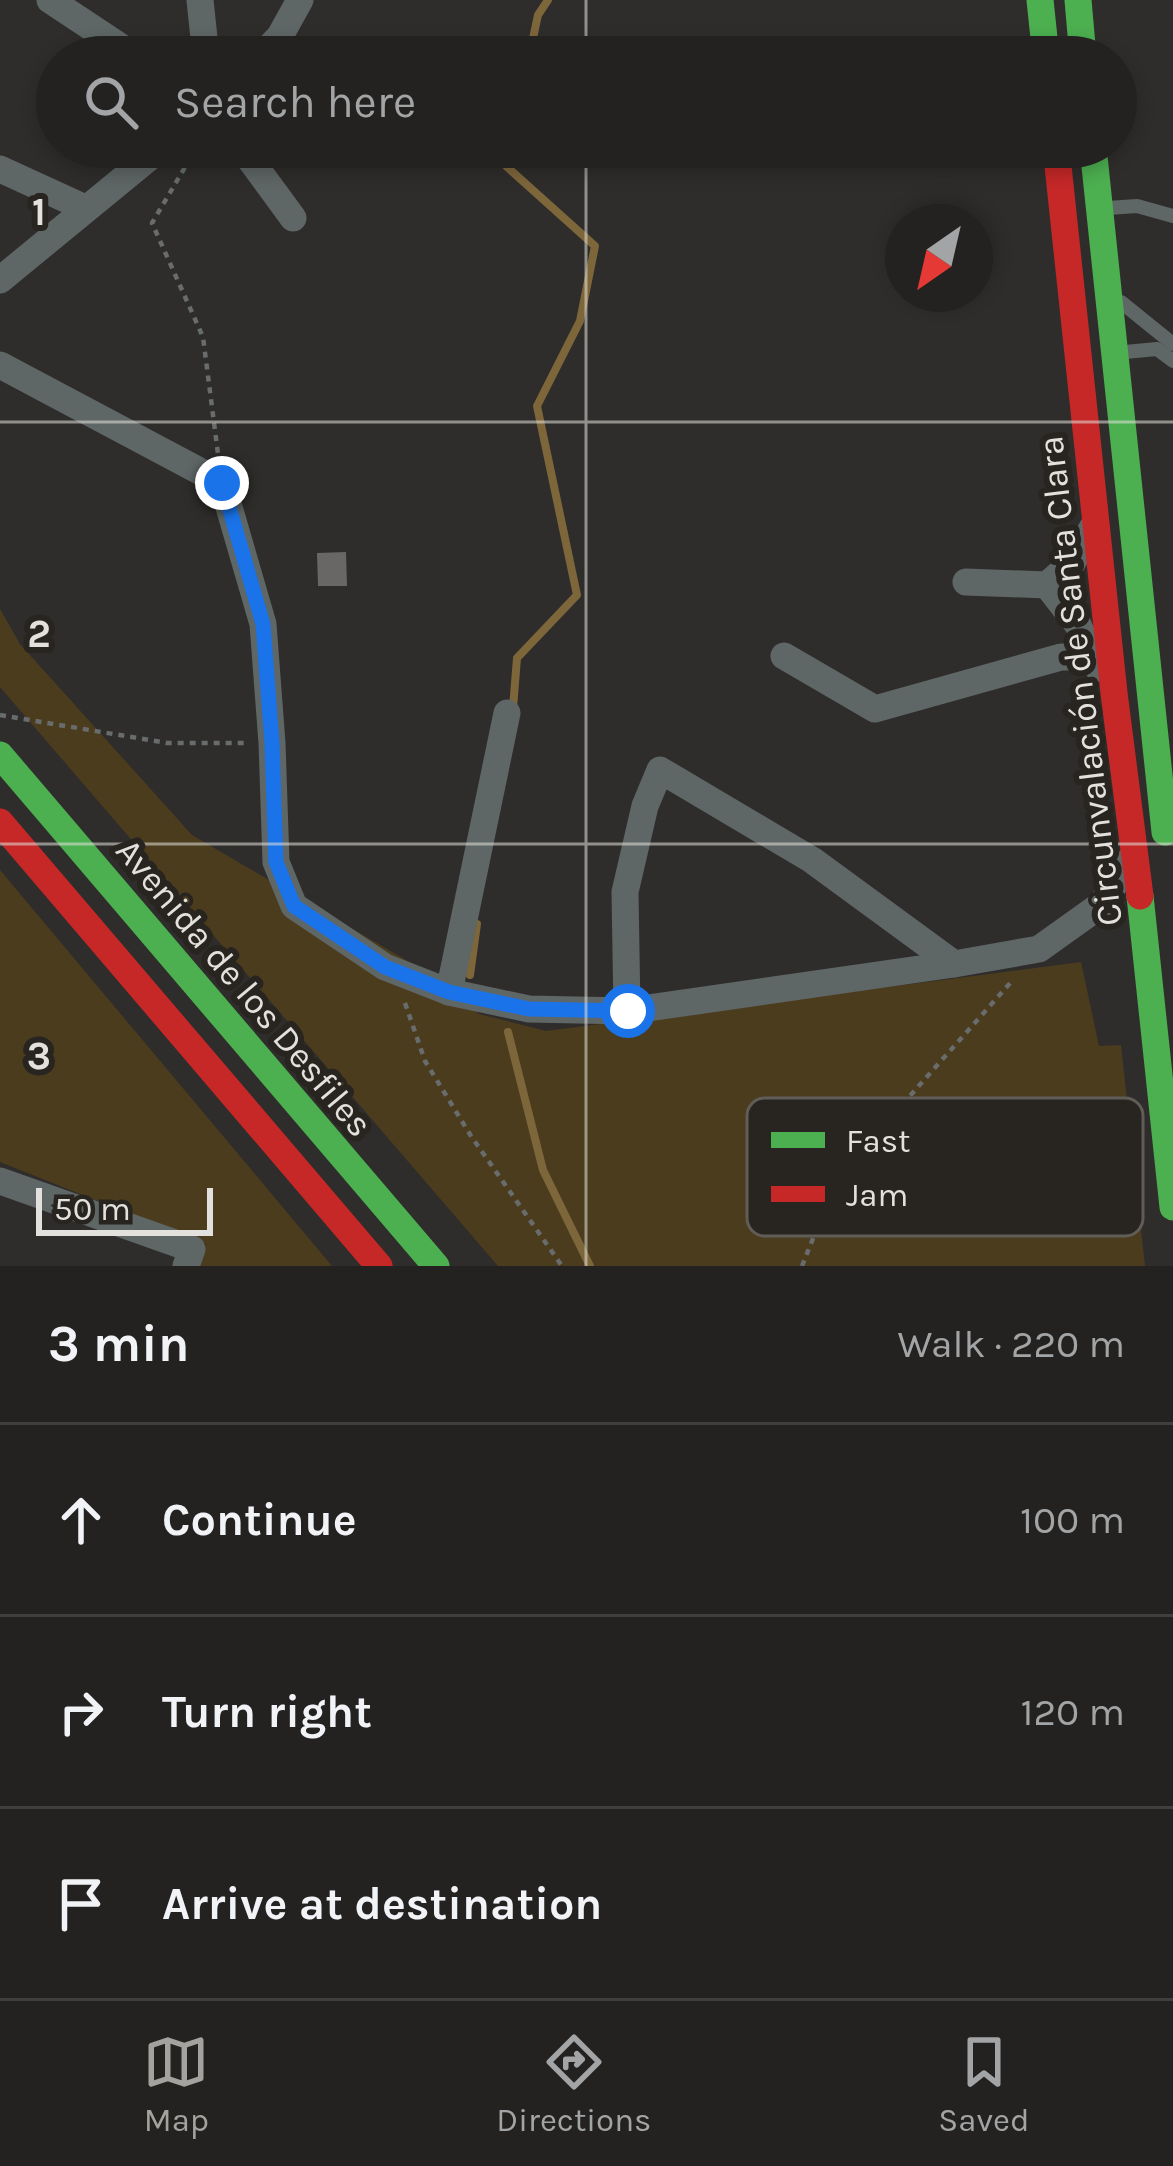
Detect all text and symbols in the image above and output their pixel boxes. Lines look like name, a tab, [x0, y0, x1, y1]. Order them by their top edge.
search box	[36, 36, 1137, 168]
icon: search	[78, 69, 144, 135]
text: Search here	[174, 76, 416, 128]
text: 1	[32, 189, 46, 235]
north arrow	[885, 204, 993, 312]
street label: Circunvalación de Santa Clara	[1029, 433, 1131, 928]
route end	[195, 456, 249, 510]
text: 2	[27, 611, 51, 657]
street label: Avenida de los Desfiles	[107, 830, 381, 1145]
route start	[601, 984, 655, 1038]
text: 3	[27, 1033, 51, 1079]
legend	[747, 1098, 1143, 1236]
text: Fast	[846, 1122, 910, 1160]
text: Jam	[846, 1176, 908, 1214]
scale bar	[36, 1182, 213, 1235]
text: 50 m	[54, 1190, 131, 1228]
text: 3 min	[48, 1314, 190, 1374]
text: Walk · 220 m	[897, 1321, 1125, 1367]
icon: ahead	[48, 1487, 114, 1553]
text: Continue	[162, 1494, 357, 1546]
text: 100 m	[1020, 1497, 1125, 1543]
icon: right	[48, 1679, 114, 1745]
text: Turn right	[162, 1686, 372, 1738]
text: 120 m	[1021, 1689, 1125, 1735]
icon: arrive	[48, 1871, 114, 1937]
text: Arrive at destination	[162, 1878, 602, 1930]
tab: Map	[143, 2029, 209, 2139]
tab: Directions	[496, 2029, 651, 2139]
tab: Saved	[938, 2029, 1030, 2139]

